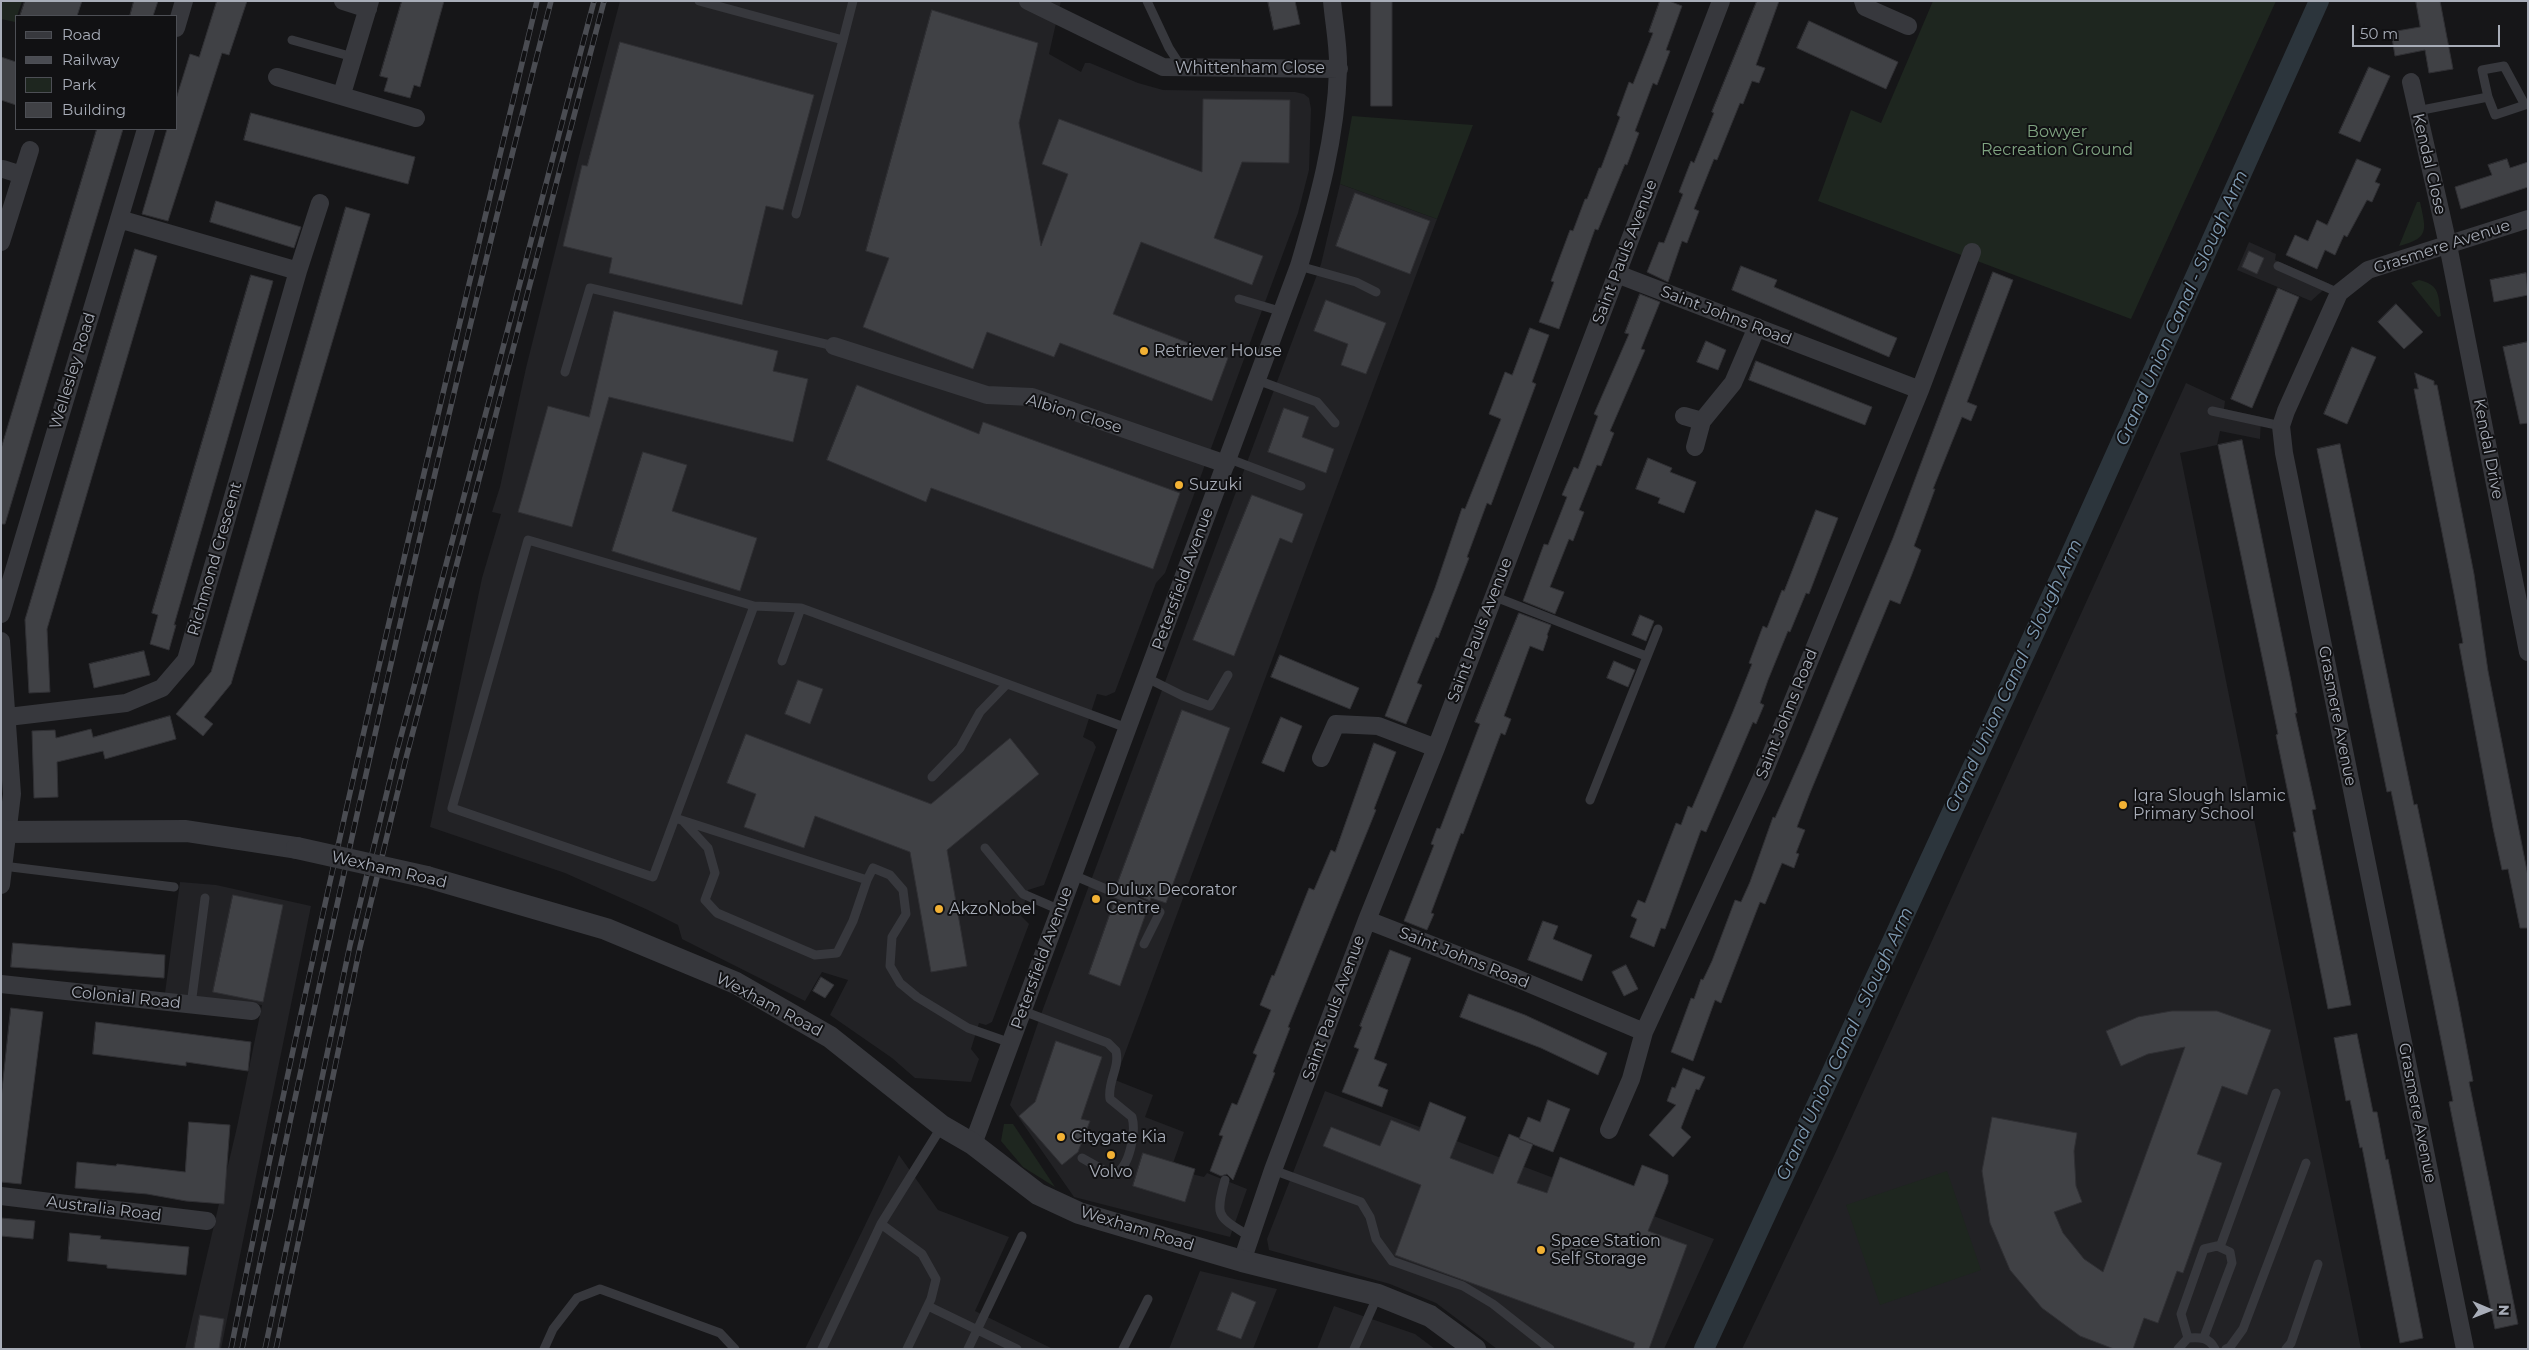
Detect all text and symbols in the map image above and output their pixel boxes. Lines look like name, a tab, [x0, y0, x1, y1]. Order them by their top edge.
legend	[15, 15, 178, 130]
scale bar	[2354, 15, 2502, 47]
text: 50 m	[2360, 24, 2398, 43]
text: Road	[62, 25, 101, 44]
text: Railway	[62, 50, 119, 69]
street label: Whittenham Close	[1175, 58, 1325, 78]
text: Park	[62, 75, 96, 94]
text: Building	[62, 100, 126, 119]
street label: Kendal Close	[2408, 111, 2450, 217]
park label: Bowyer Recreation Ground	[1981, 122, 2133, 160]
water label: Grand Union Canal - Slough Arm	[2111, 167, 2253, 449]
street label: Saint Pauls Avenue	[1589, 177, 1661, 327]
street label: Grasmere Avenue	[2371, 216, 2513, 278]
street label: Saint Johns Road	[1658, 282, 1794, 350]
street label: Wellesley Road	[46, 310, 100, 432]
place label: Retriever House	[1154, 341, 1282, 361]
marker: Retriever House	[1138, 345, 1150, 357]
street label: Albion Close	[1024, 390, 1124, 438]
street label: Kendal Drive	[2469, 397, 2507, 501]
place label: Suzuki	[1189, 475, 1242, 495]
marker: Suzuki	[1173, 479, 1185, 491]
street label: Richmond Crescent	[184, 480, 246, 638]
street label: Petersfield Avenue	[1148, 505, 1218, 653]
water label: Grand Union Canal - Slough Arm	[1941, 536, 2087, 816]
street label: Saint Pauls Avenue	[1444, 555, 1516, 705]
street label: Grasmere Avenue	[2314, 644, 2360, 788]
street label: Saint Johns Road	[1752, 646, 1822, 782]
place label: Iqra Slough Islamic Primary School	[2133, 786, 2286, 824]
marker: Iqra Slough Islamic Primary School	[2117, 799, 2129, 811]
street label: Wexham Road	[329, 847, 449, 893]
place label: Dulux Decorator Centre	[1106, 880, 1237, 918]
street label: Petersfield Avenue	[1007, 884, 1077, 1032]
marker: Dulux Decorator Centre	[1090, 893, 1102, 905]
place label: AkzoNobel	[949, 899, 1036, 919]
marker: AkzoNobel	[933, 903, 945, 915]
water label: Grand Union Canal - Slough Arm	[1772, 904, 1918, 1184]
street label: Saint Johns Road	[1396, 923, 1532, 993]
street label: Saint Pauls Avenue	[1299, 933, 1369, 1083]
street label: Wexham Road	[712, 969, 826, 1041]
street label: Colonial Road	[70, 983, 182, 1013]
street label: Grasmere Avenue	[2394, 1041, 2440, 1185]
place label: Citygate Kia	[1071, 1127, 1166, 1147]
marker: Citygate Kia	[1055, 1131, 1067, 1143]
marker: Volvo	[1105, 1149, 1117, 1161]
place label: Volvo	[1089, 1162, 1133, 1182]
street label: Australia Road	[45, 1192, 163, 1226]
street label: Wexham Road	[1078, 1203, 1196, 1255]
place label: Space Station Self Storage	[1551, 1231, 1661, 1269]
marker: Space Station Self Storage	[1535, 1244, 1547, 1256]
north arrow	[2464, 1285, 2514, 1335]
text: N	[2495, 1304, 2513, 1316]

